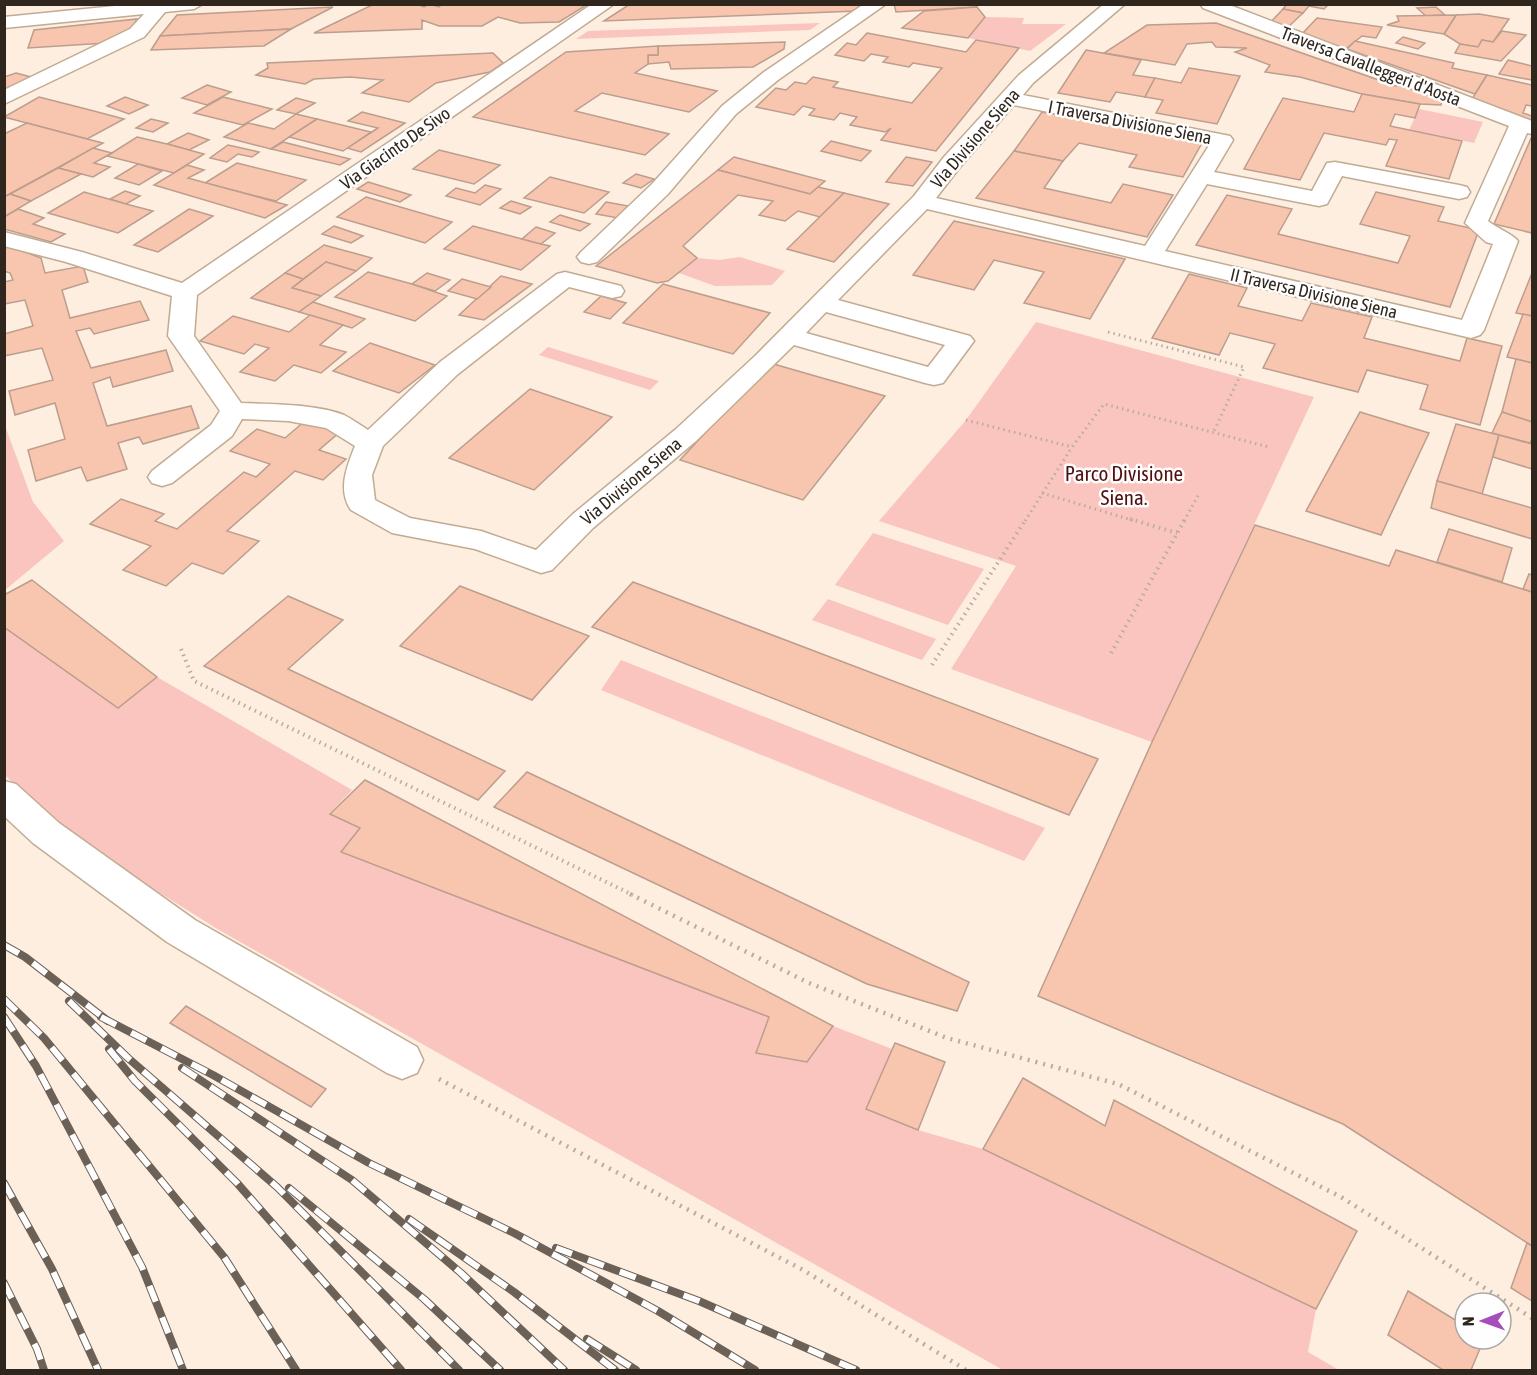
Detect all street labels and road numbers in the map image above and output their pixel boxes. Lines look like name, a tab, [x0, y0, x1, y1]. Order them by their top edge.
street label: Traversa Cavalleggeri d'Aosta	[1278, 22, 1464, 110]
street label: Via Divisione Siena	[926, 84, 1024, 192]
street label: I Traversa Divisione Siena	[1046, 96, 1214, 148]
street label: Via Giacinto De Sivo	[336, 102, 454, 194]
street label: II Traversa Divisione Siena	[1228, 264, 1400, 322]
street label: Via Divisione Siena	[576, 433, 686, 529]

